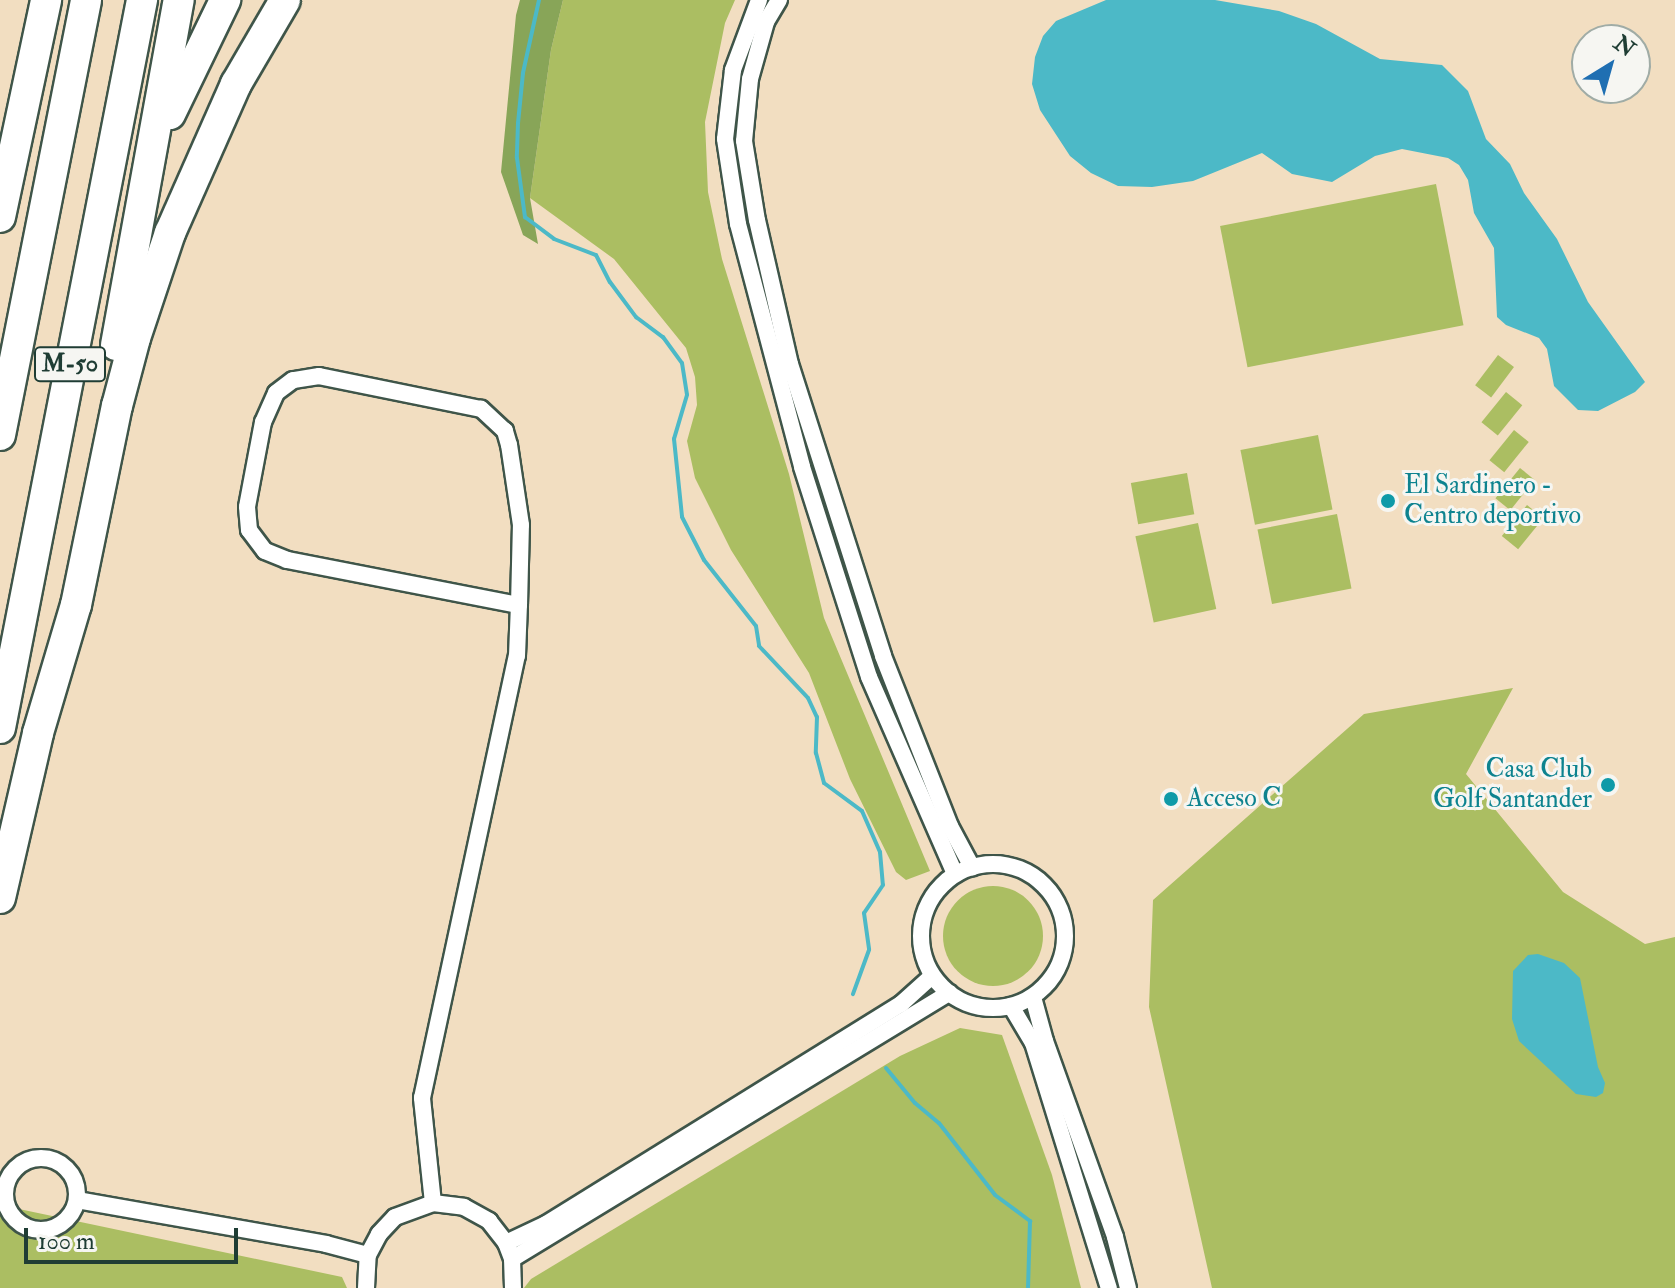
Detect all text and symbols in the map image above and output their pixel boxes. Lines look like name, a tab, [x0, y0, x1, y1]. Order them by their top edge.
north arrow	[1571, 24, 1651, 104]
text: N	[1608, 29, 1641, 64]
road number: M-50	[32, 344, 108, 384]
place label: El Sardinero - Centro deportivo	[1404, 470, 1581, 532]
marker: El Sardinero - Centro deportivo	[1379, 492, 1397, 510]
place label: Casa Club Golf Santander	[1433, 754, 1592, 816]
marker: Casa Club Golf Santander	[1599, 776, 1617, 794]
place label: Acceso C	[1187, 783, 1281, 815]
marker: Acceso C	[1162, 790, 1180, 808]
scale bar	[28, 1212, 242, 1262]
text: 100 m	[38, 1226, 95, 1257]

